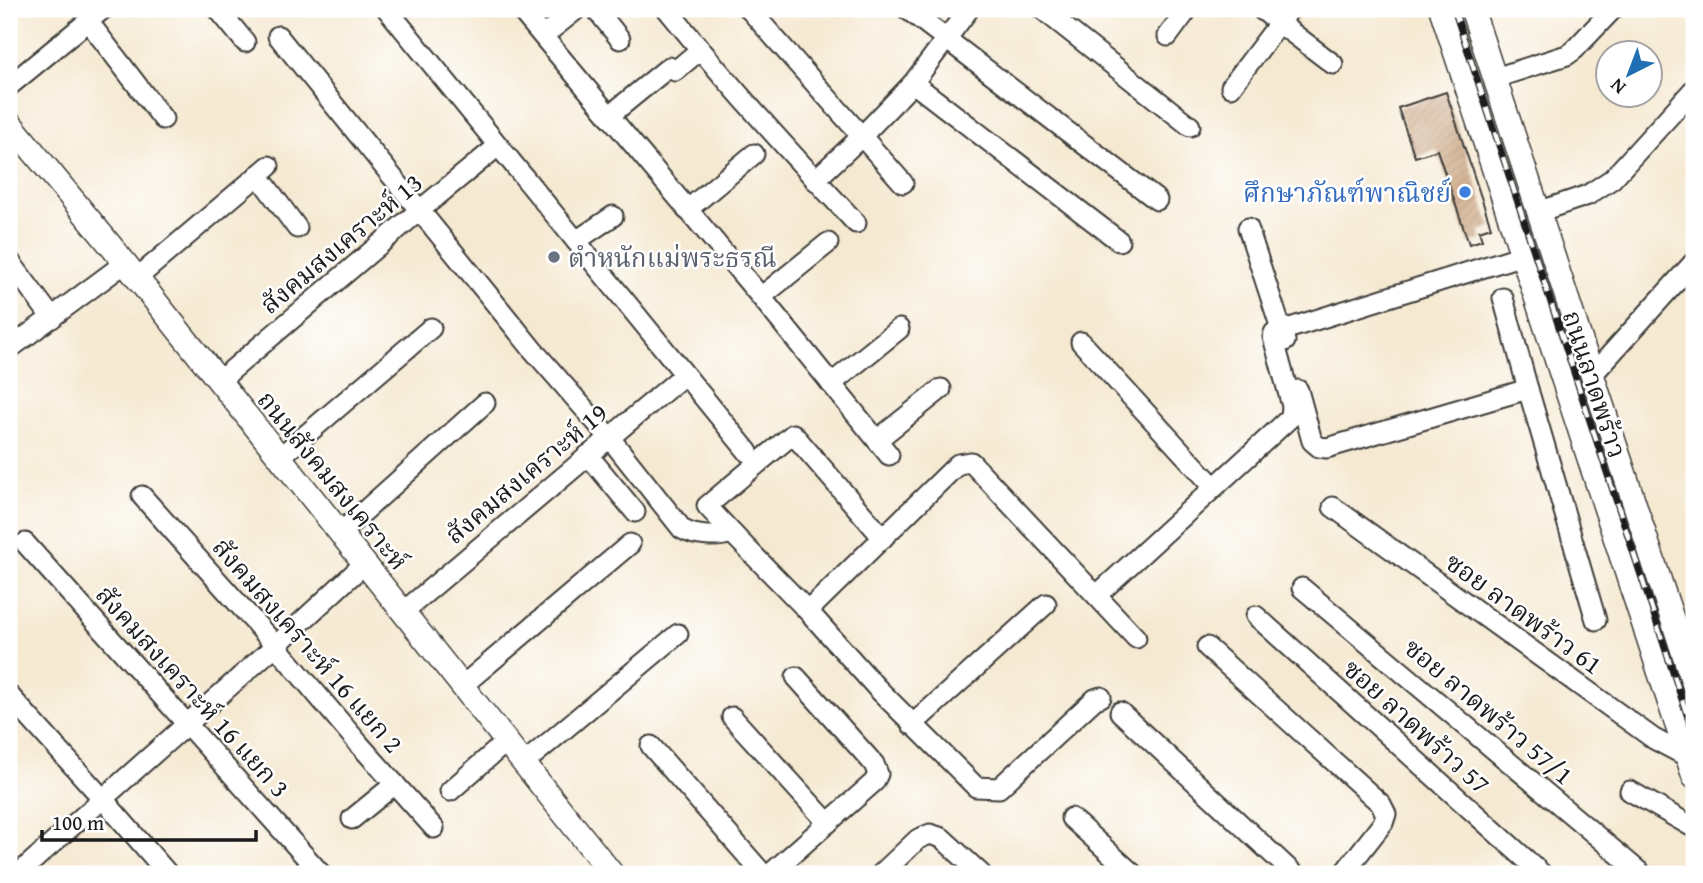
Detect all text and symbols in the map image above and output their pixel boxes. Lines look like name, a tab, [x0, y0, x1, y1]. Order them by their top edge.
north arrow	[1594, 38, 1664, 108]
text: N	[1603, 72, 1632, 101]
street label: สังคมสงเคราะห์ 13	[251, 163, 431, 323]
place label: ศึกษาภัณฑ์พาณิชย์	[1243, 173, 1451, 212]
marker: ศึกษาภัณฑ์พาณิชย์	[1457, 184, 1473, 200]
place label: ตำหนักแม่พระธรณี	[568, 238, 777, 277]
marker: ตำหนักแม่พระธรณี	[546, 249, 562, 265]
street label: ถนนลาดพร้าว	[1553, 305, 1637, 463]
street label: ถนนสังคมสงเคราะห์	[248, 382, 418, 578]
street label: สังคมสงเคราะห์ 19	[436, 393, 616, 553]
street label: สังคมสงเคราะห์ 16 แยก 2	[203, 529, 413, 761]
street label: ซอย ลาดพร้าว 61	[1437, 543, 1611, 683]
street label: สังคมสงเคราะห์ 16 แยก 3	[87, 576, 299, 806]
street label: ซอย ลาดพร้าว 57/1	[1398, 631, 1580, 791]
street label: ซอย ลาดพร้าว 57	[1338, 652, 1496, 800]
scale bar	[42, 799, 256, 843]
text: 100 m	[52, 807, 104, 838]

